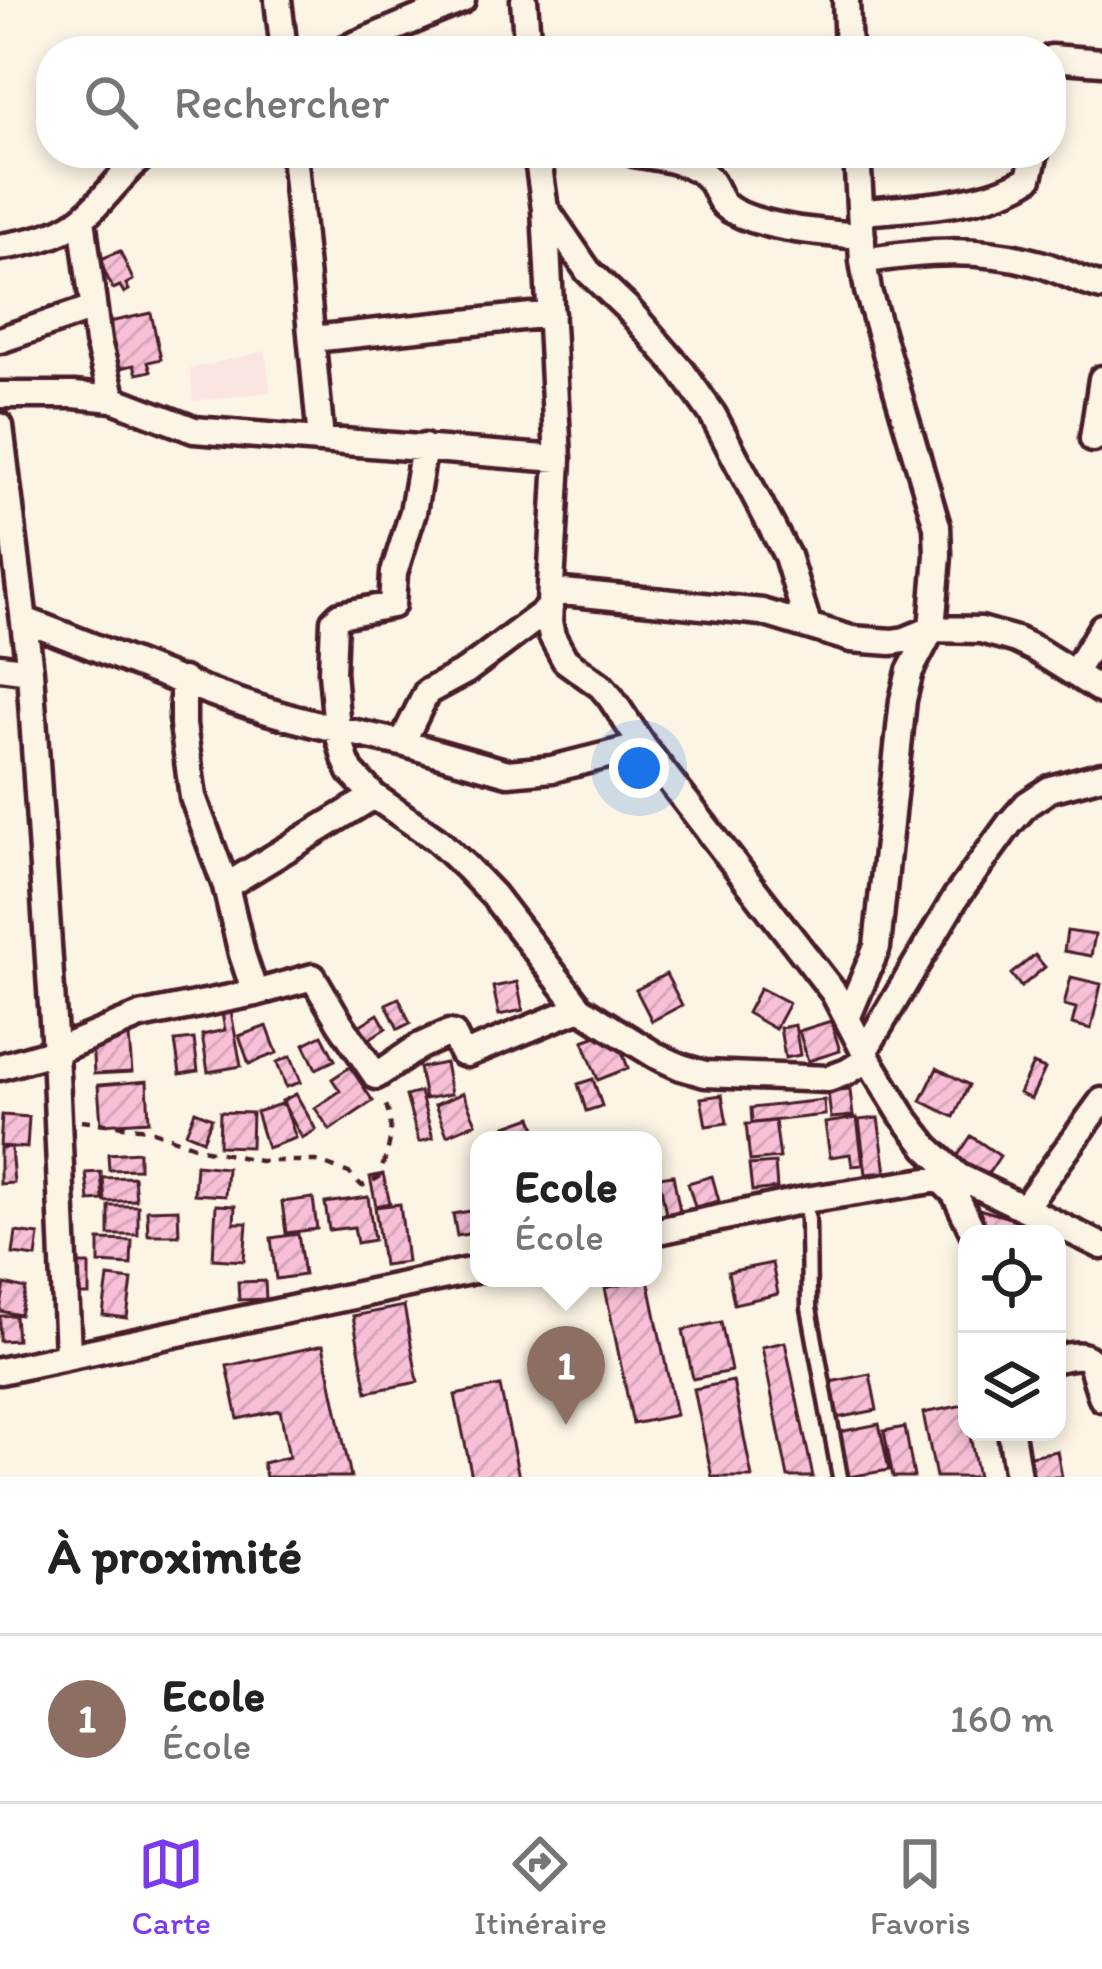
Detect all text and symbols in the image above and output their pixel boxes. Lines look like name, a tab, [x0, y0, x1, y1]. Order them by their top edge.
search box	[36, 36, 1066, 168]
icon: search	[78, 69, 144, 135]
text: Rechercher	[174, 75, 389, 129]
your location	[609, 738, 669, 798]
popup	[470, 1131, 662, 1287]
text: Ecole	[514, 1159, 618, 1213]
text: École	[514, 1213, 604, 1260]
map controls	[958, 1225, 1066, 1441]
button: locate	[958, 1225, 1066, 1333]
pin: 1	[527, 1326, 605, 1425]
button: layers	[958, 1333, 1066, 1441]
text: À proximité	[48, 1525, 302, 1586]
text: Ecole	[162, 1668, 265, 1722]
text: 1	[78, 1695, 96, 1742]
text: 160 m	[950, 1695, 1054, 1742]
text: École	[162, 1722, 251, 1769]
tab: Carte	[131, 1831, 211, 1942]
tab: Itinéraire	[474, 1831, 607, 1942]
tab: Favoris	[870, 1831, 971, 1942]

